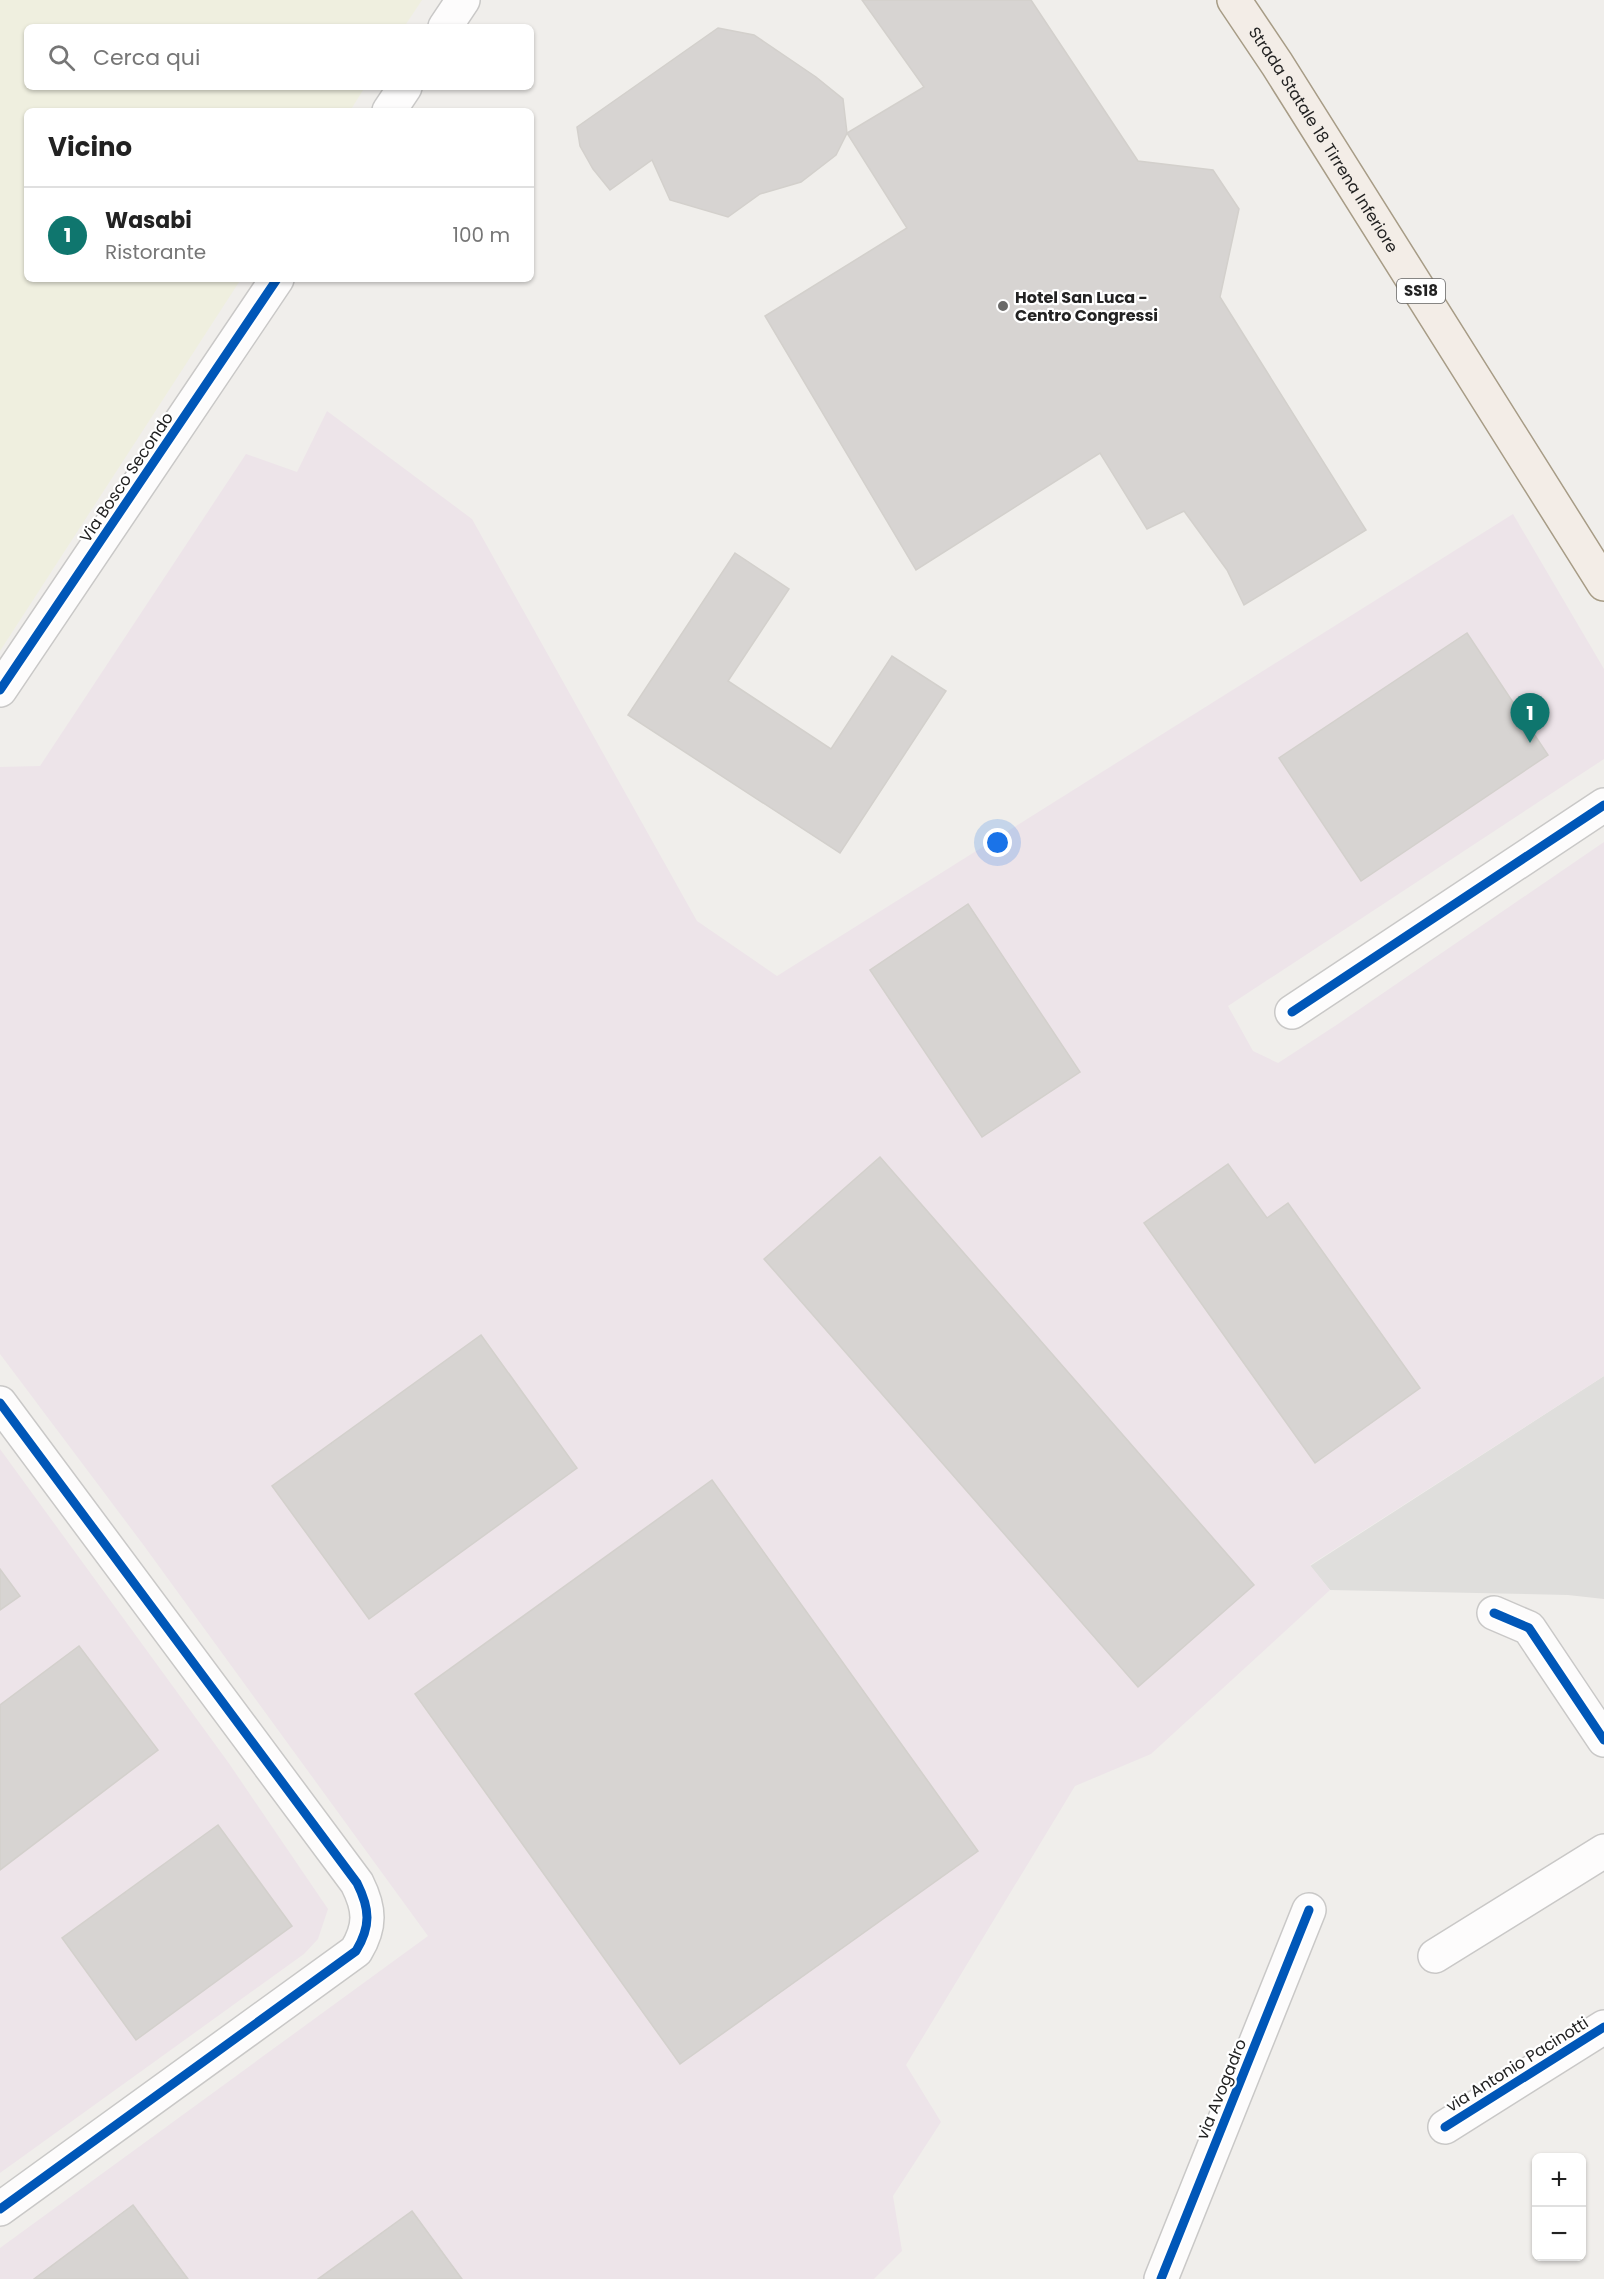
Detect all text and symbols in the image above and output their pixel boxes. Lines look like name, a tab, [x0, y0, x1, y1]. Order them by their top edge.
street label: Strada Statale 18 Tirrena Inferiore	[1243, 22, 1404, 257]
search box	[24, 24, 534, 90]
icon: search	[45, 41, 78, 74]
text: Cerca qui	[93, 42, 200, 73]
text: Vicino	[48, 129, 132, 165]
text: Wasabi	[105, 205, 192, 236]
text: 1	[64, 221, 71, 249]
text: 100 m	[453, 221, 510, 249]
text: Ristorante	[105, 238, 206, 266]
road number: SS18	[1397, 279, 1445, 303]
place label: Hotel San Luca - Centro Congressi	[1015, 286, 1158, 327]
marker: Hotel San Luca - Centro Congressi	[996, 299, 1010, 313]
street label: Via Bosco Secondo	[74, 407, 179, 547]
pin: 1	[1510, 694, 1550, 743]
your location	[983, 828, 1012, 857]
street label: via Antonio Pacinotti	[1442, 2011, 1593, 2118]
street label: via Avogadro	[1191, 2035, 1252, 2143]
map controls	[1532, 2153, 1586, 2261]
button: +	[1532, 2153, 1586, 2207]
button: −	[1532, 2207, 1586, 2261]

